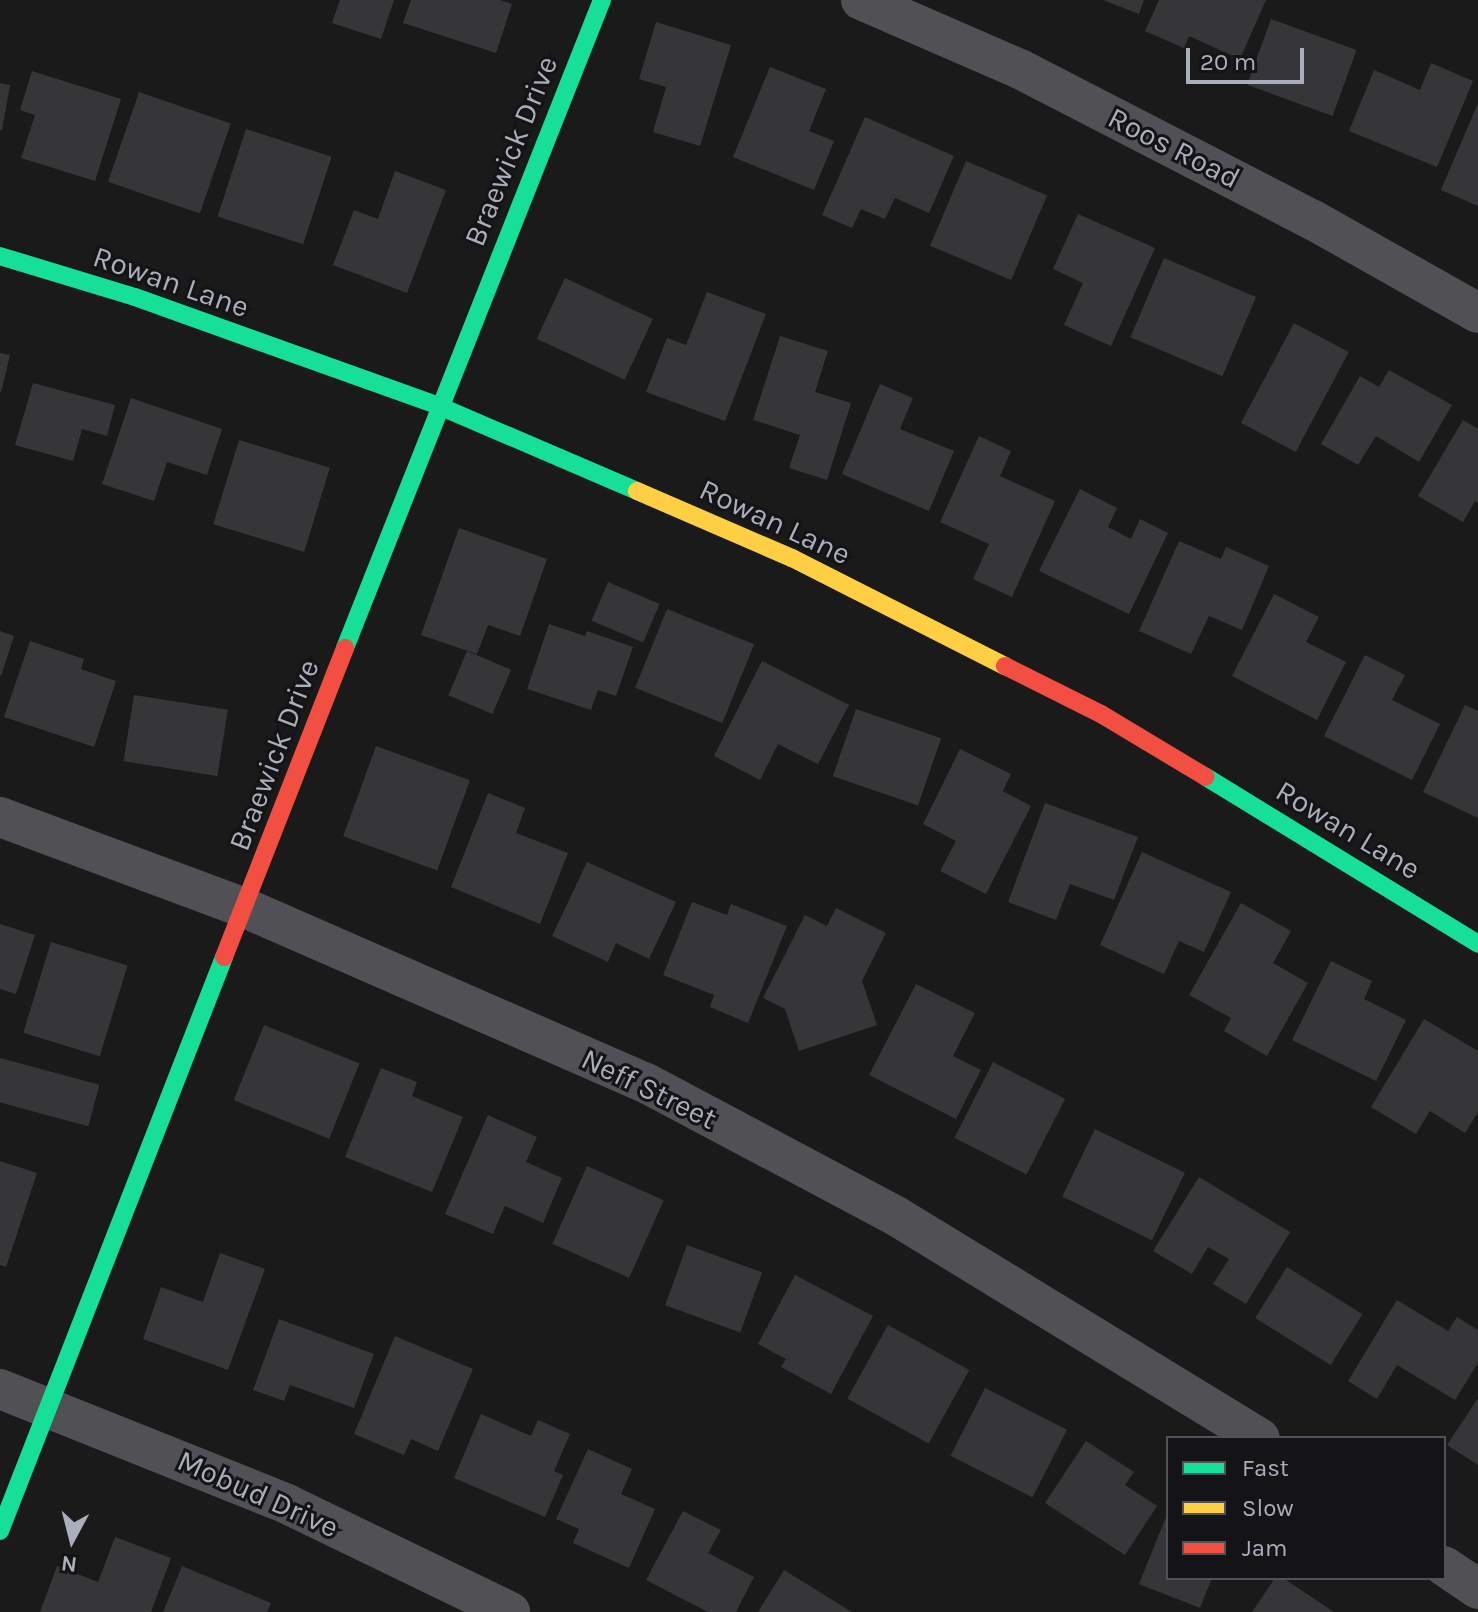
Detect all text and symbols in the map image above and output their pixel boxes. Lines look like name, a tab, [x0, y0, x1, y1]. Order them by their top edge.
scale bar	[1190, 32, 1308, 82]
text: 20 m	[1200, 48, 1256, 76]
street label: Braewick Drive	[457, 51, 565, 251]
street label: Roos Road	[1102, 99, 1246, 197]
street label: Rowan Lane	[88, 239, 254, 325]
street label: Rowan Lane	[694, 471, 856, 573]
street label: Braewick Drive	[221, 654, 327, 856]
street label: Rowan Lane	[1269, 773, 1427, 887]
street label: Neff Street	[576, 1041, 722, 1137]
legend	[1166, 1436, 1446, 1580]
street label: Mobud Drive	[172, 1442, 344, 1546]
text: Fast	[1242, 1454, 1289, 1482]
text: Slow	[1242, 1494, 1294, 1522]
north arrow	[32, 1500, 112, 1580]
text: Jam	[1242, 1534, 1287, 1562]
text: N	[60, 1550, 78, 1578]

